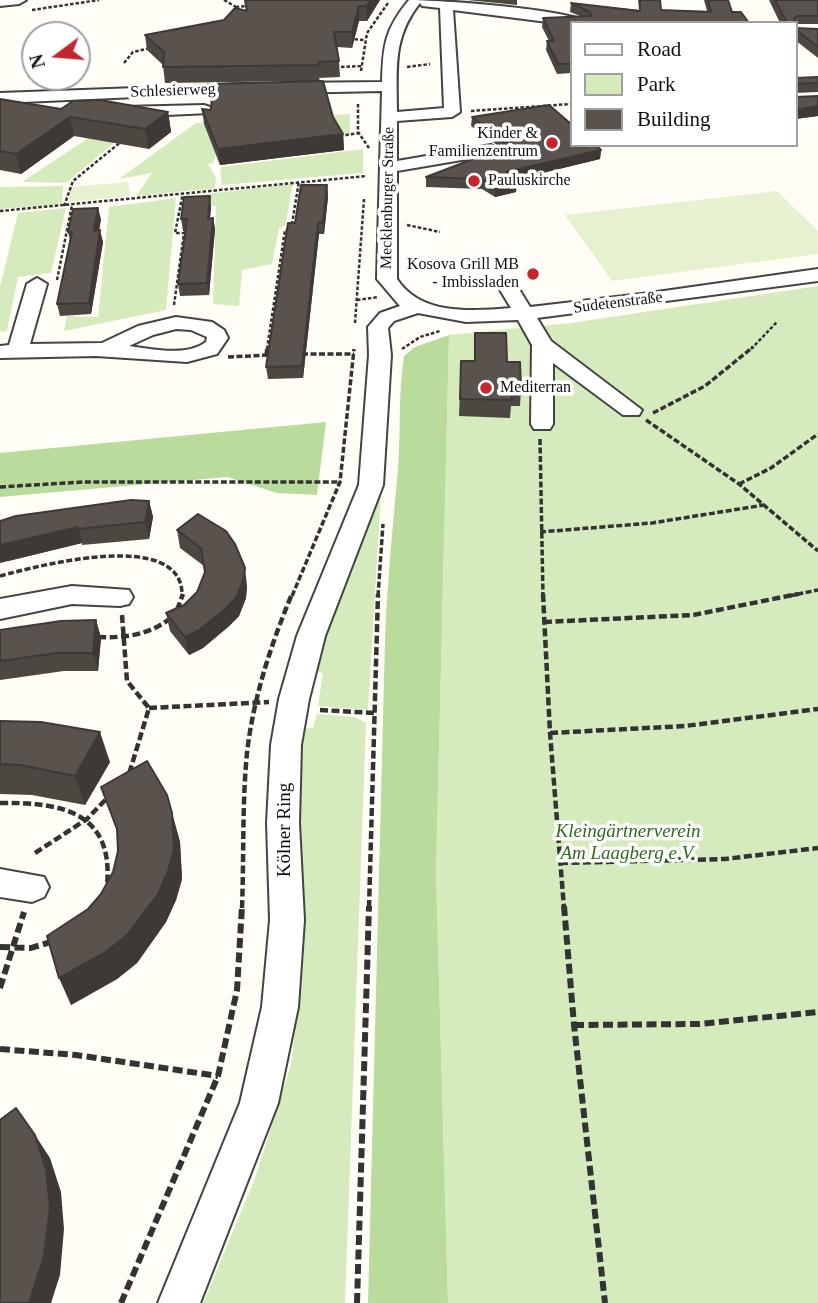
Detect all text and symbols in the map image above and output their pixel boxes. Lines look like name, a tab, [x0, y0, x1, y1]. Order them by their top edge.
north arrow	[21, 21, 91, 91]
legend	[570, 21, 797, 147]
text: Road	[637, 37, 681, 61]
text: N	[25, 52, 49, 71]
text: Park	[637, 72, 676, 96]
street label: Schlesierweg	[130, 80, 216, 102]
text: Building	[637, 107, 711, 131]
place label: Kinder & Familienzentrum	[429, 124, 538, 162]
street label: Mecklenburger Straße	[377, 127, 399, 269]
marker: Kinder & Familienzentrum	[544, 135, 560, 151]
place label: Pauluskirche	[488, 171, 571, 191]
marker: Pauluskirche	[466, 173, 482, 189]
place label: Kosova Grill MB - Imbissladen	[407, 255, 519, 293]
marker: Kosova Grill MB - Imbissladen	[525, 266, 541, 282]
street label: Sudetenstraße	[572, 288, 664, 318]
place label: Mediterran	[500, 378, 571, 398]
marker: Mediterran	[478, 380, 494, 396]
street label: Kölner Ring	[274, 783, 296, 877]
park label: Kleingärtnerverein Am Laagberg e.V.	[556, 821, 700, 865]

